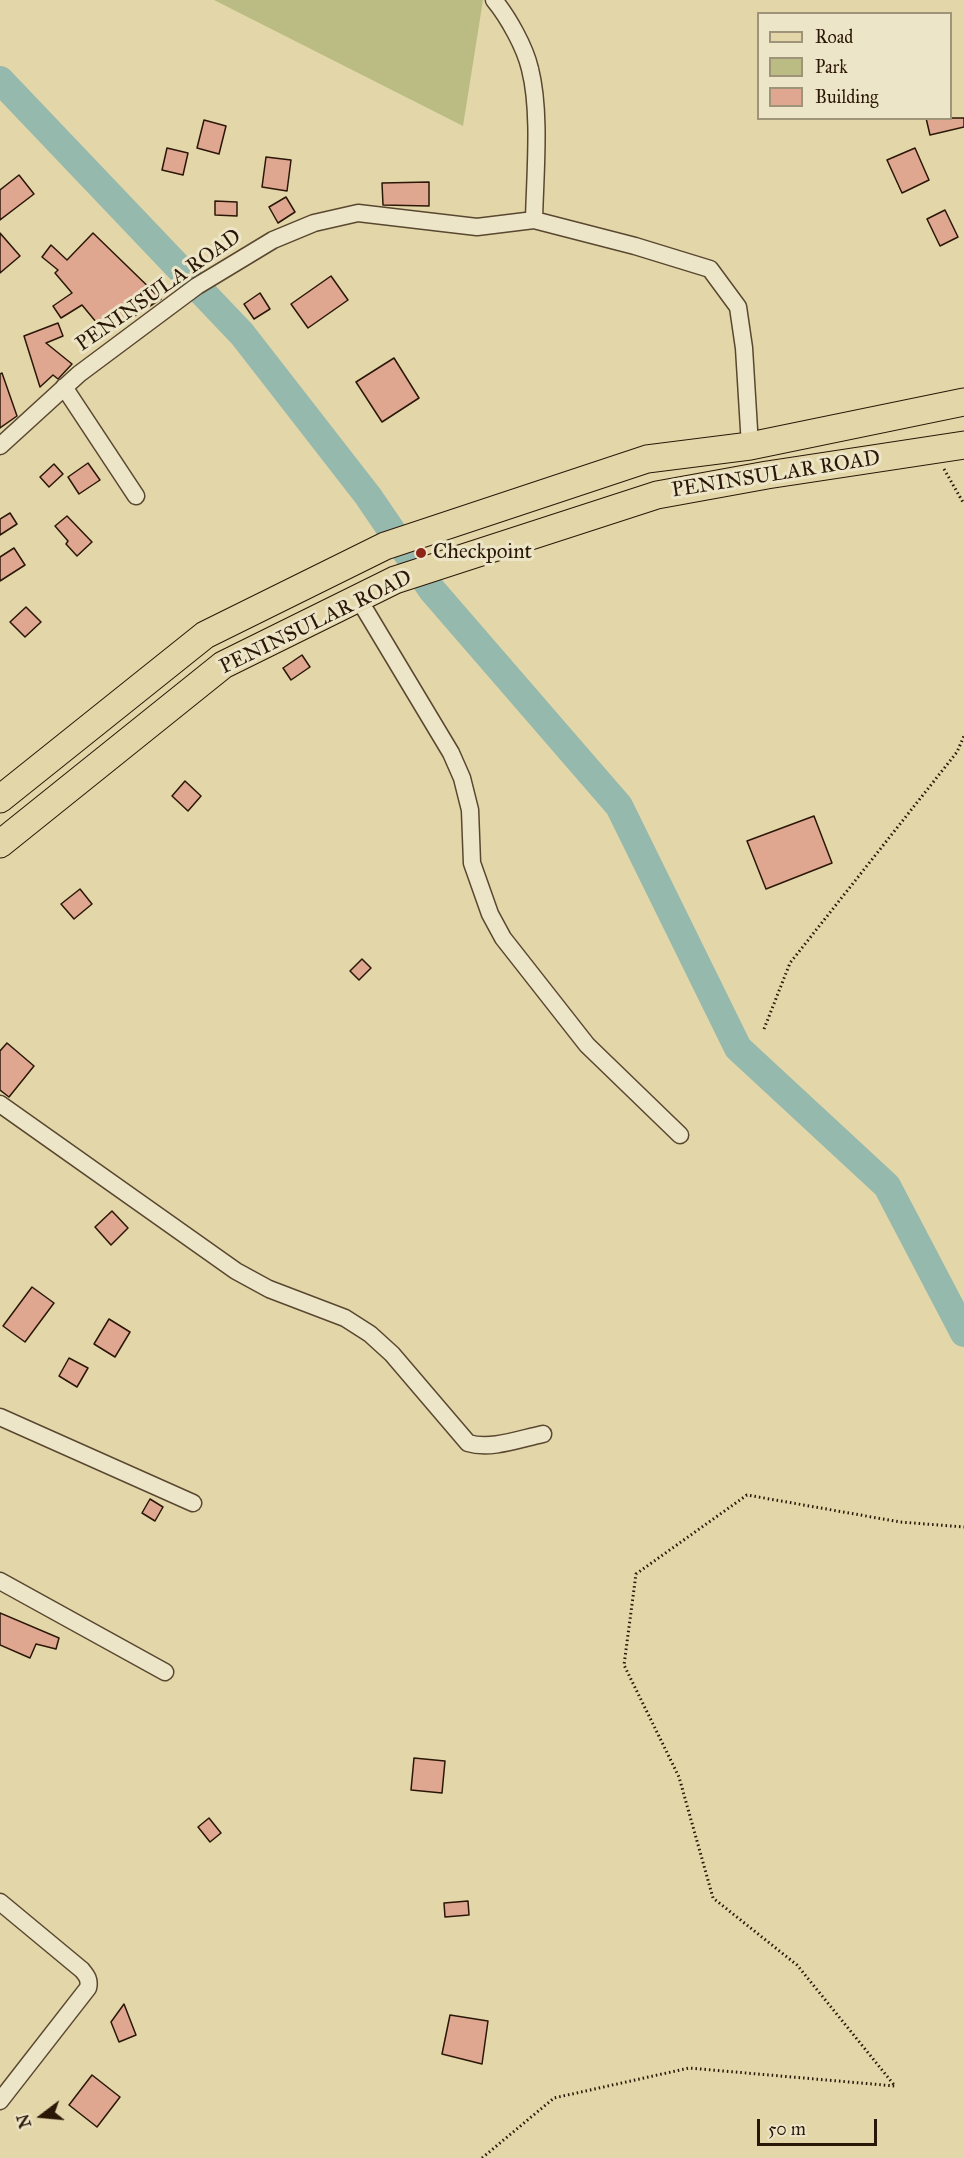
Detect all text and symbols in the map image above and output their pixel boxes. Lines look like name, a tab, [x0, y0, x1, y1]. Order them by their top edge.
legend	[757, 12, 952, 120]
text: Road	[815, 26, 853, 48]
text: Park	[815, 56, 848, 78]
text: Building	[815, 86, 878, 108]
street label: PENINSULA ROAD	[72, 225, 246, 357]
street label: PENINSULAR ROAD	[670, 446, 882, 504]
place label: Checkpoint	[433, 540, 532, 566]
marker: Checkpoint	[414, 546, 428, 560]
street label: PENINSULAR ROAD	[216, 566, 416, 680]
north arrow	[12, 2086, 72, 2146]
scale bar	[760, 2107, 880, 2145]
text: N	[13, 2112, 35, 2130]
text: 50 m	[768, 2118, 806, 2140]

